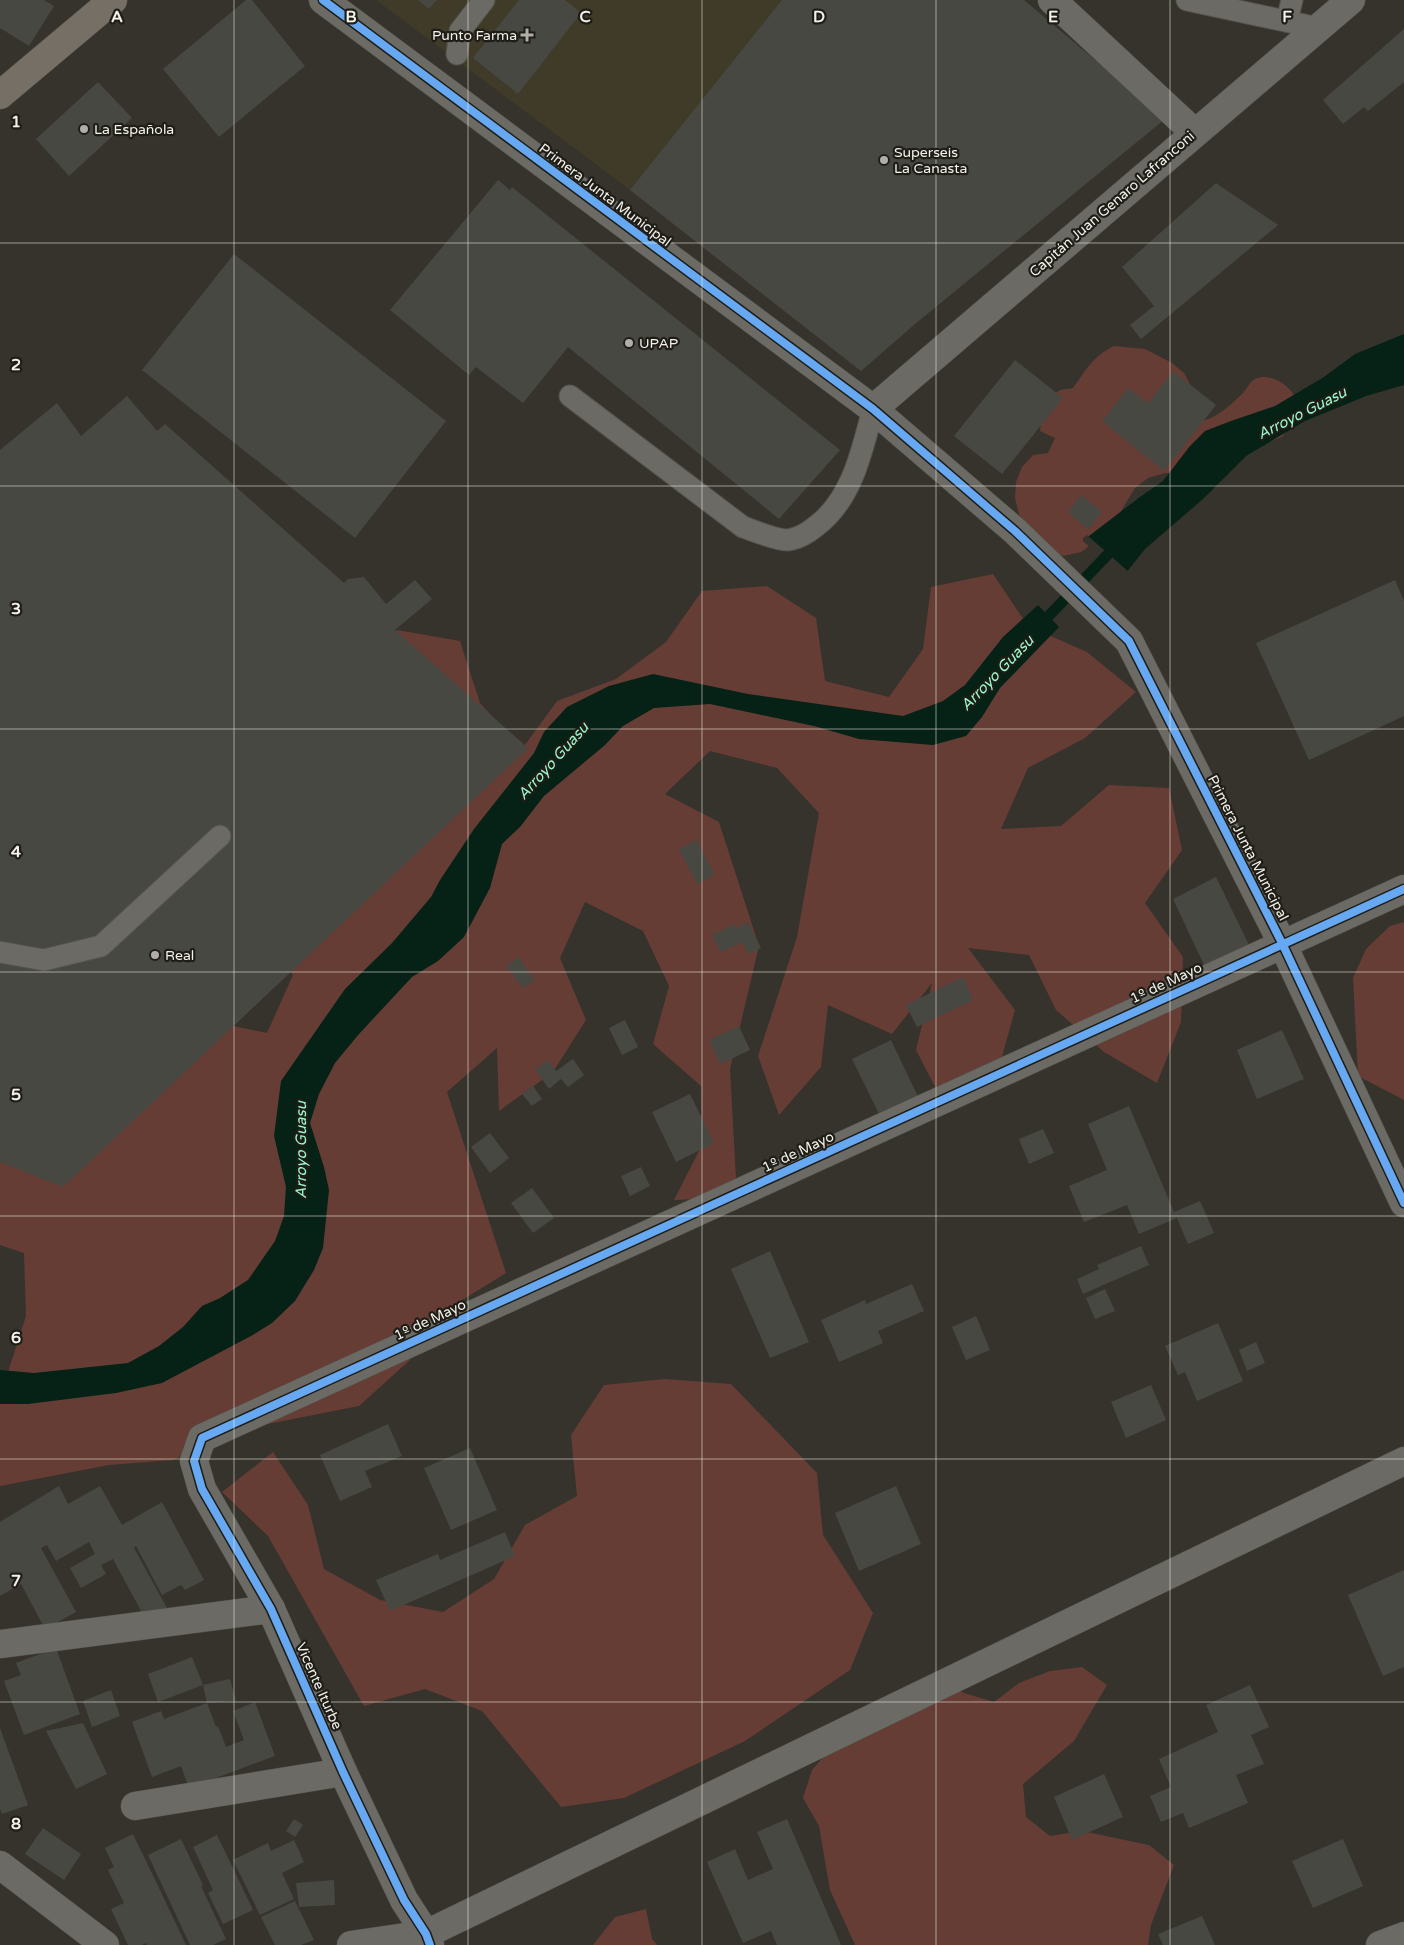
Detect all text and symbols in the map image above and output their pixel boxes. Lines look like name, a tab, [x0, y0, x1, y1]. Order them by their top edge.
text: A	[111, 7, 123, 27]
text: B	[345, 7, 357, 27]
text: C	[579, 7, 591, 27]
text: D	[813, 7, 825, 27]
text: E	[1048, 7, 1058, 27]
text: F	[1282, 7, 1292, 27]
place label: Punto Farma	[432, 27, 517, 44]
marker: Punto Farma	[521, 29, 533, 41]
text: 1	[11, 112, 21, 132]
place label: La Española	[94, 121, 174, 138]
marker: La Española	[78, 123, 90, 135]
street label: Capitán Juan Genaro Lafranconi	[1026, 128, 1198, 280]
street label: Primera Junta Municipal	[536, 140, 674, 250]
place label: Superseis La Canasta	[894, 144, 967, 177]
marker: Superseis La Canasta	[878, 154, 890, 166]
place label: UPAP	[639, 335, 678, 352]
marker: UPAP	[623, 337, 635, 349]
text: 2	[11, 355, 21, 375]
water label: Arroyo Guasu	[1254, 382, 1350, 443]
text: 3	[11, 599, 21, 619]
water label: Arroyo Guasu	[957, 631, 1038, 714]
water label: Arroyo Guasu	[514, 718, 593, 803]
street label: Primera Junta Municipal	[1204, 772, 1292, 924]
text: 4	[11, 842, 21, 862]
place label: Real	[165, 947, 194, 964]
marker: Real	[149, 949, 161, 961]
street label: 1º de Mayo	[1127, 959, 1205, 1007]
text: 5	[11, 1085, 21, 1105]
water label: Arroyo Guasu	[292, 1100, 310, 1199]
street label: 1º de Mayo	[759, 1128, 837, 1176]
street label: 1º de Mayo	[391, 1296, 469, 1344]
text: 6	[11, 1328, 21, 1348]
text: 7	[11, 1571, 21, 1591]
street label: Vicente Iturbe	[292, 1640, 346, 1732]
text: 8	[11, 1814, 21, 1834]

